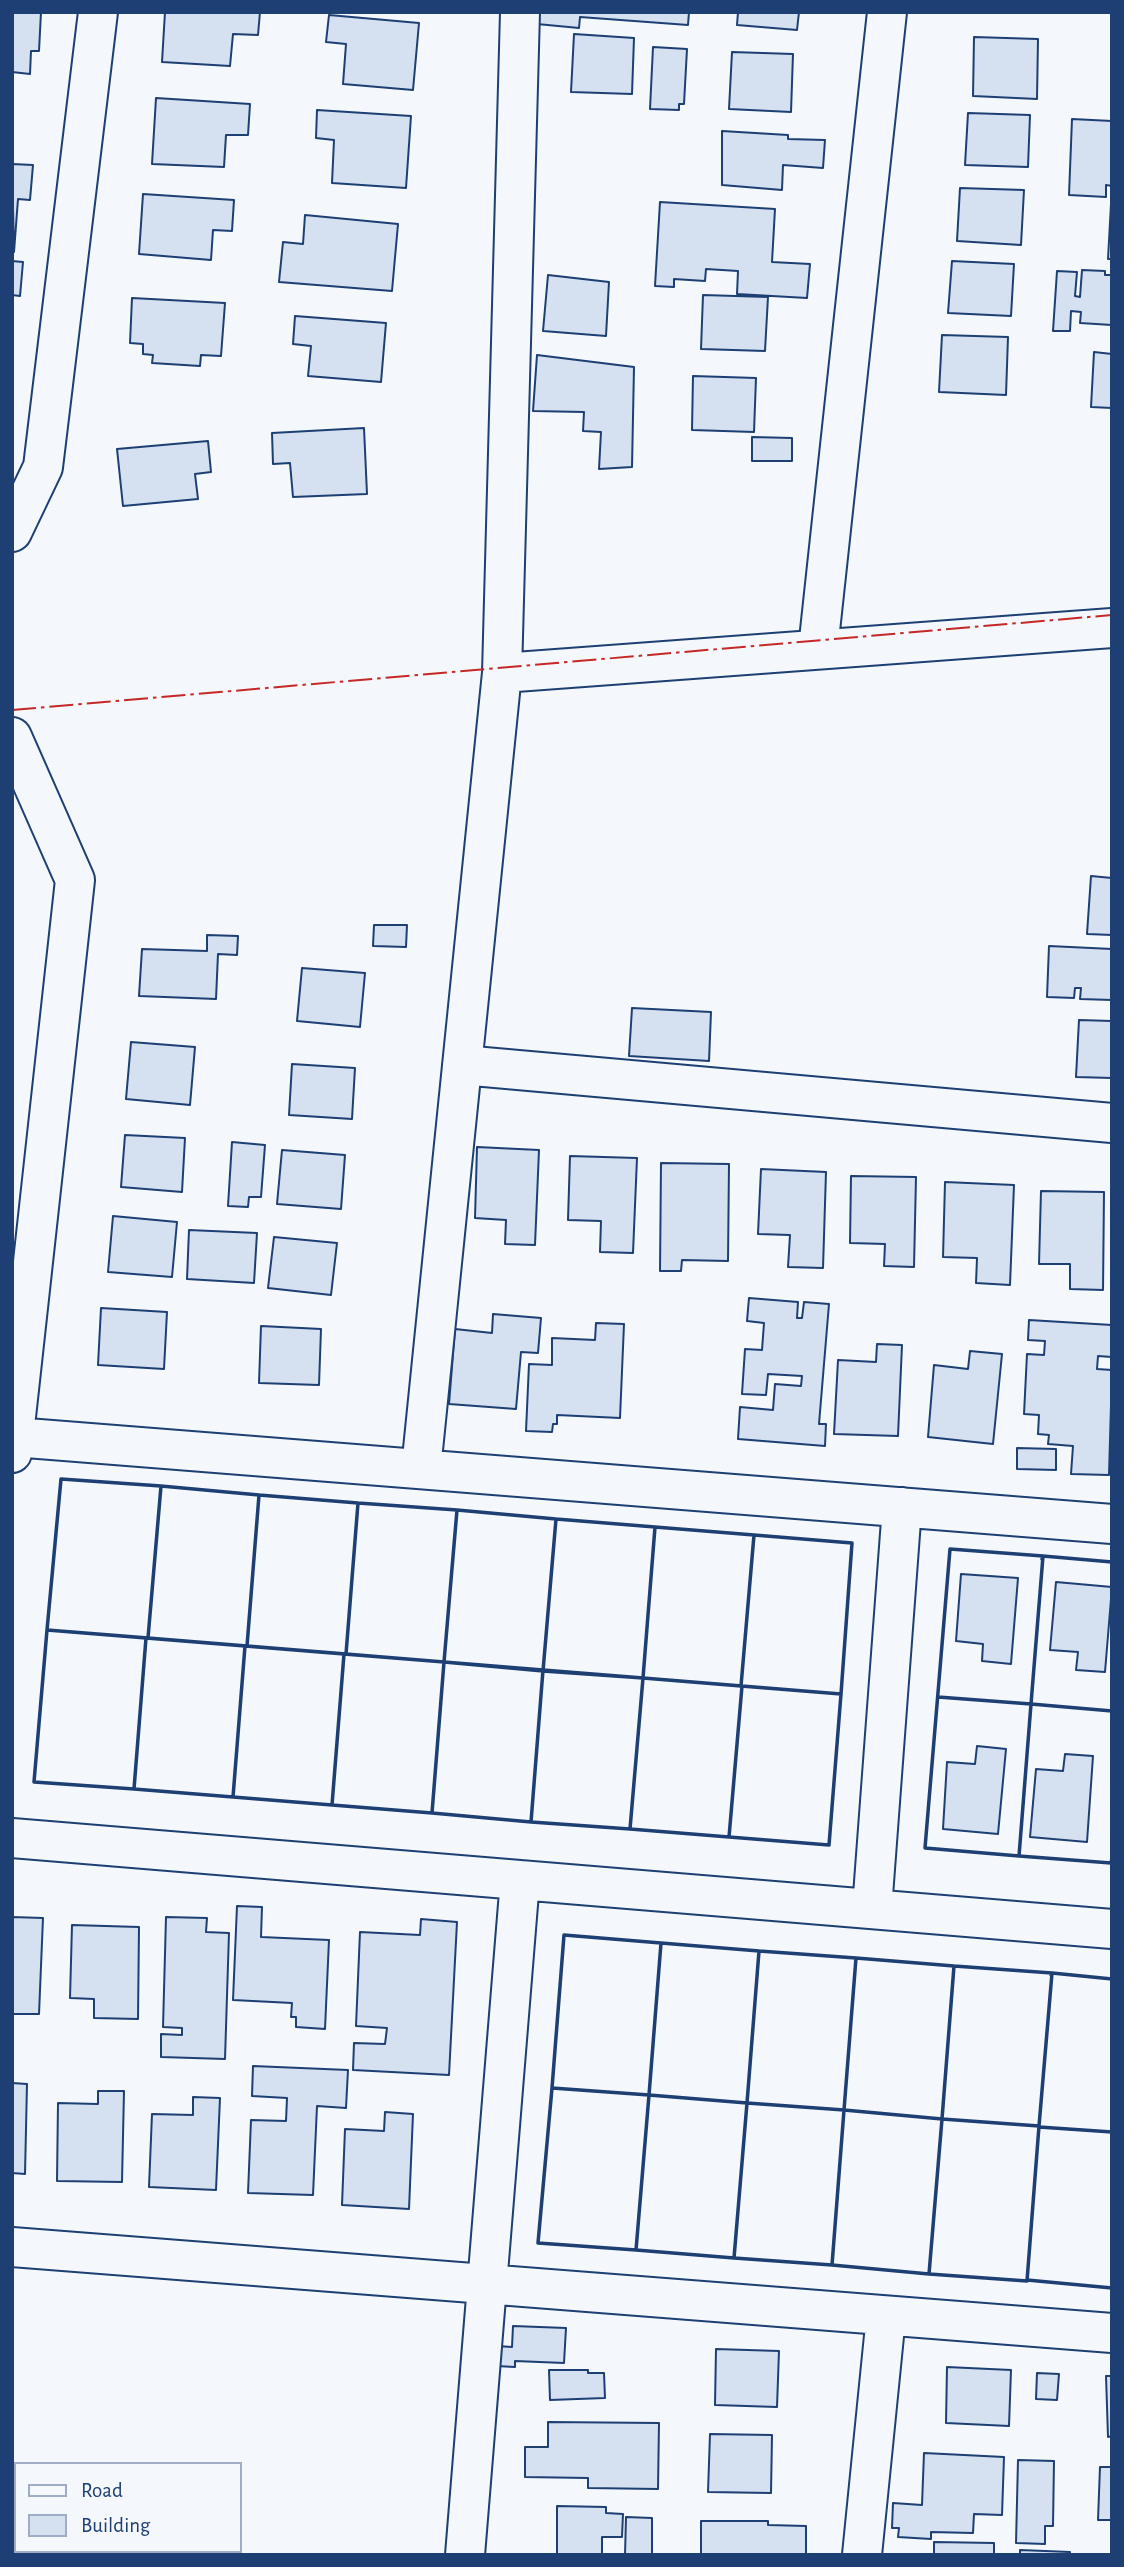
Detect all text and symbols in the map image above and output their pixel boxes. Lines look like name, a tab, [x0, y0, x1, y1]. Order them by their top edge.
legend	[14, 2462, 242, 2553]
text: Road	[81, 2480, 123, 2501]
text: Building	[81, 2515, 150, 2536]

